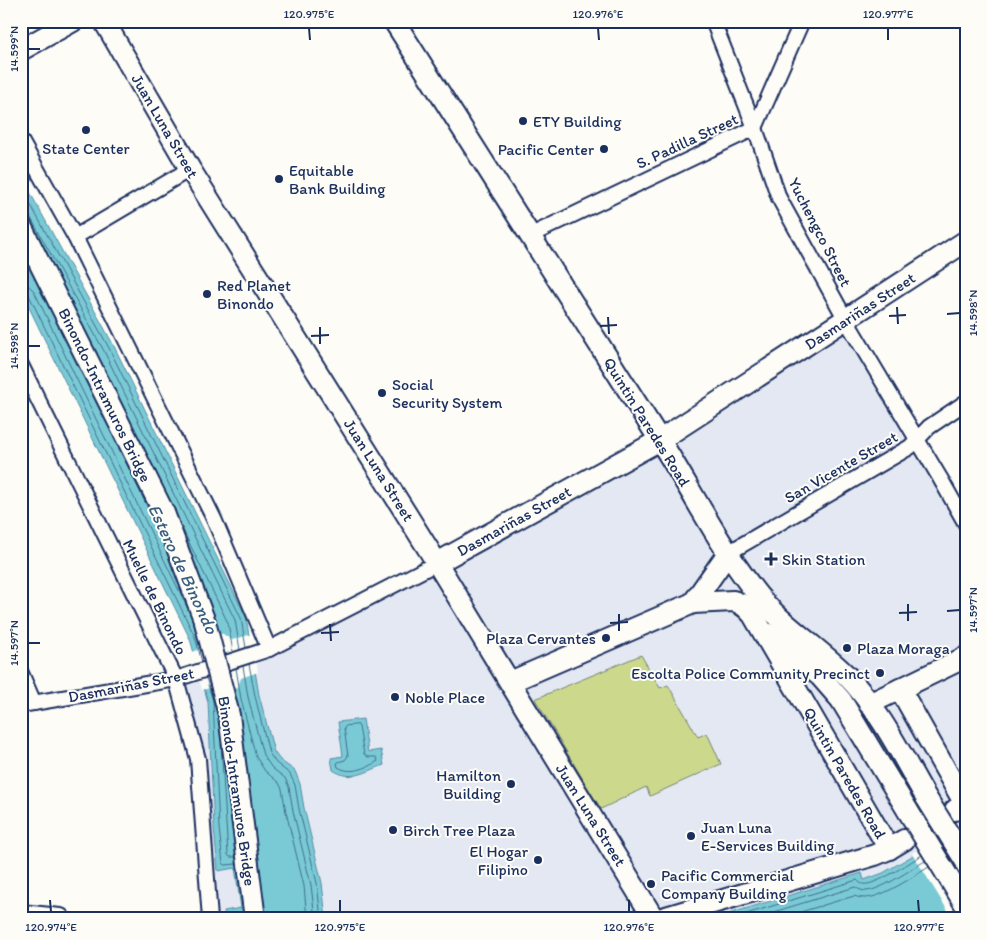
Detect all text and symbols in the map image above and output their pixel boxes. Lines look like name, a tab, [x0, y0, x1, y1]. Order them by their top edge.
text: 120.975°E	[284, 7, 335, 21]
text: 120.976°E	[573, 7, 624, 21]
text: 120.977°E	[863, 7, 914, 21]
text: 14.599°N	[7, 26, 21, 72]
street label: Juan Luna Street	[127, 71, 203, 181]
street label: S. Padilla Street	[633, 109, 741, 173]
place label: ETY Building	[533, 112, 622, 131]
marker: ETY Building	[517, 115, 529, 127]
marker: State Center	[80, 124, 92, 136]
place label: State Center	[42, 139, 130, 158]
place label: Pacific Center	[498, 140, 594, 159]
marker: Pacific Center	[598, 143, 610, 155]
place label: Equitable Bank Building	[289, 161, 386, 198]
marker: Equitable Bank Building	[273, 173, 285, 185]
street label: Yuchengco Street	[784, 174, 856, 290]
street label: Dasmariñas Street	[801, 268, 919, 354]
place label: Red Planet Binondo	[217, 276, 291, 313]
marker: Red Planet Binondo	[201, 288, 213, 300]
text: 14.598°N	[966, 290, 980, 336]
street label: Binondo-Intramuros Bridge	[55, 305, 155, 485]
text: 14.598°N	[7, 323, 21, 369]
street label: Quintin Paredes Road	[600, 354, 695, 490]
place label: Social Security System	[392, 375, 502, 412]
marker: Social Security System	[376, 387, 388, 399]
street label: Juan Luna Street	[340, 415, 418, 525]
street label: San Vicente Street	[781, 427, 901, 507]
street label: Dasmariñas Street	[453, 482, 575, 560]
water label: Estero de Binondo	[143, 501, 223, 638]
street label: Muelle de Binondo	[119, 536, 191, 658]
place label: Skin Station	[782, 550, 866, 569]
marker: Skin Station	[764, 552, 778, 566]
text: 14.597°N	[966, 587, 980, 633]
text: 14.597°N	[7, 620, 21, 666]
place label: Plaza Cervantes	[486, 629, 596, 648]
marker: Plaza Cervantes	[600, 632, 612, 644]
place label: Plaza Moraga	[857, 639, 950, 658]
marker: Plaza Moraga	[841, 642, 853, 654]
street label: Dasmariñas Street	[66, 663, 196, 707]
place label: Escolta Police Community Precinct	[631, 664, 870, 683]
marker: Escolta Police Community Precinct	[874, 667, 886, 679]
place label: Noble Place	[405, 688, 485, 707]
marker: Noble Place	[389, 691, 401, 703]
street label: Binondo-Intramuros Bridge	[214, 695, 260, 887]
street label: Quintin Paredes Road	[800, 704, 890, 842]
street label: Juan Luna Street	[552, 760, 630, 870]
place label: Hamilton Building	[436, 766, 502, 803]
marker: Hamilton Building	[505, 778, 517, 790]
place label: Juan Luna E-Services Building	[701, 818, 835, 855]
place label: Birch Tree Plaza	[403, 821, 516, 840]
marker: Birch Tree Plaza	[387, 824, 399, 836]
marker: Juan Luna E-Services Building	[685, 830, 697, 842]
place label: El Hogar Filipino	[469, 842, 529, 879]
marker: El Hogar Filipino	[532, 854, 544, 866]
place label: Pacific Commercial Company Building	[661, 866, 795, 903]
marker: Pacific Commercial Company Building	[645, 878, 657, 890]
text: 120.974°E	[25, 920, 77, 934]
text: 120.975°E	[315, 920, 366, 934]
text: 120.976°E	[604, 920, 655, 934]
text: 120.977°E	[894, 920, 945, 934]

